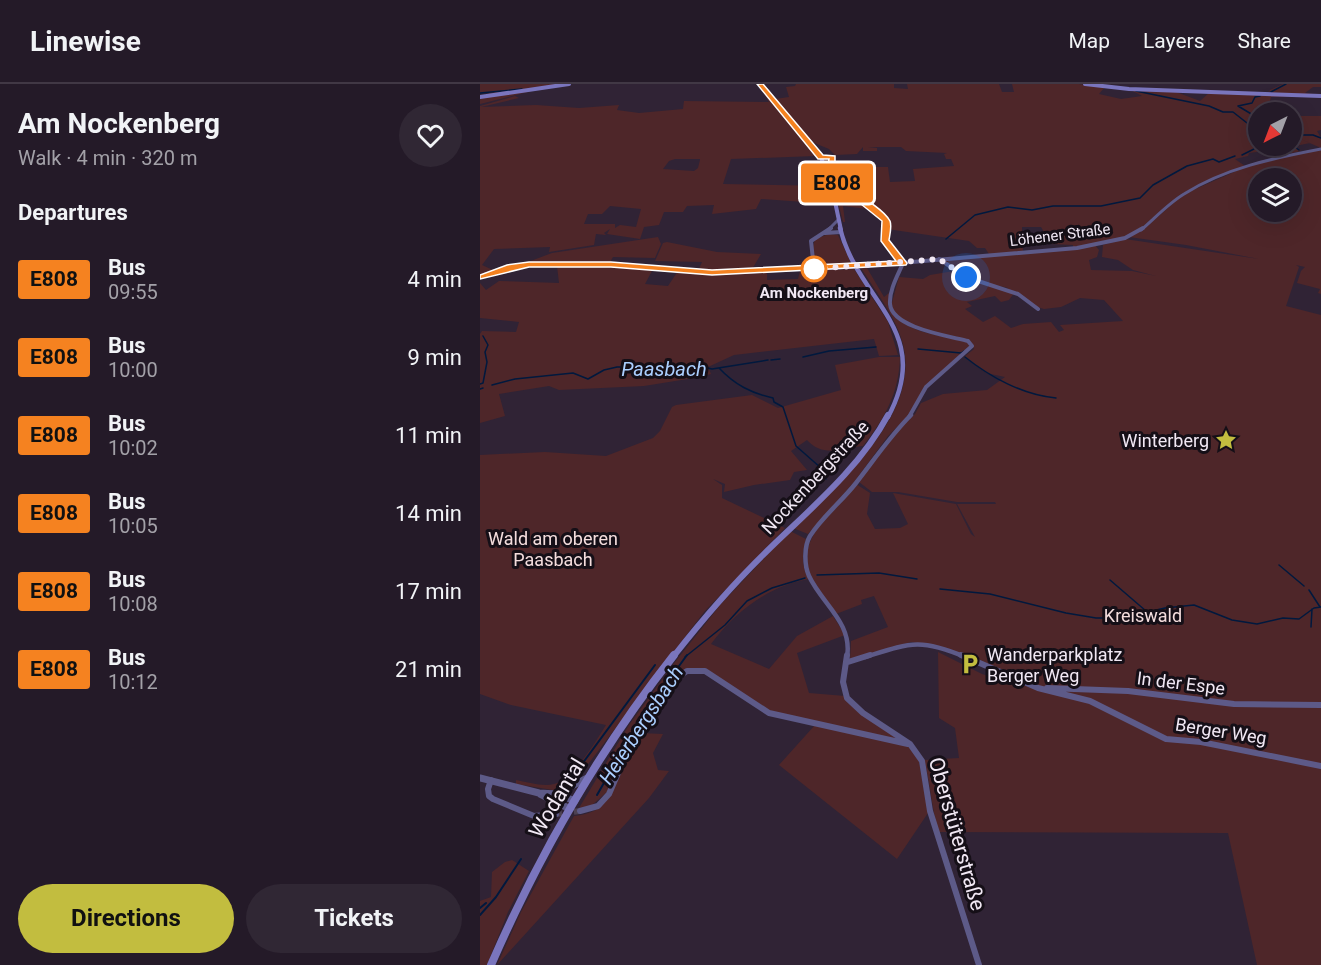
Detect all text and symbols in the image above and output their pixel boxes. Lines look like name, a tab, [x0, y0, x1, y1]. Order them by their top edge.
text: Linewise	[30, 25, 141, 58]
text: Map	[1068, 29, 1110, 53]
text: Layers	[1143, 29, 1204, 53]
text: Share	[1237, 29, 1291, 53]
north arrow	[1248, 102, 1302, 156]
map controls	[1248, 102, 1302, 222]
button: heart	[399, 104, 462, 167]
text: Am Nockenberg	[18, 107, 220, 140]
text: Walk · 4 min · 320 m	[18, 146, 197, 170]
line badge: E808	[795, 164, 879, 202]
button: layers	[1248, 168, 1302, 222]
text: E808	[813, 171, 861, 195]
text: Departures	[18, 200, 128, 225]
street label: Löhener Straße	[1009, 220, 1112, 250]
text: Bus	[108, 255, 146, 280]
marker: Am Nockenberg	[801, 256, 827, 282]
your location	[951, 262, 981, 292]
text: E808	[30, 267, 78, 291]
text: 4 min	[407, 267, 462, 292]
text: 09:55	[108, 280, 158, 304]
place label: Am Nockenberg	[760, 284, 868, 302]
text: Bus	[108, 333, 146, 358]
text: E808	[30, 345, 78, 369]
text: 9 min	[407, 345, 462, 370]
water label: Paasbach	[621, 357, 707, 381]
text: 10:00	[108, 358, 158, 382]
text: Bus	[108, 411, 146, 436]
street label: Nockenbergstraße	[757, 416, 873, 538]
text: E808	[30, 423, 78, 447]
text: 11 min	[395, 423, 462, 448]
place icon: Winterberg	[1214, 428, 1238, 452]
place label: Winterberg	[1121, 430, 1209, 451]
text: 10:02	[108, 436, 158, 460]
text: Bus	[108, 489, 146, 514]
text: E808	[30, 501, 78, 525]
text: 14 min	[395, 501, 462, 526]
text: 10:05	[108, 514, 158, 538]
park label: Wald am oberen Paasbach	[488, 528, 618, 570]
text: Bus	[108, 567, 146, 592]
text: E808	[30, 579, 78, 603]
text: 17 min	[395, 579, 462, 604]
text: 10:08	[108, 592, 158, 616]
park label: Kreiswald	[1104, 605, 1182, 626]
place label: Wanderparkplatz Berger Weg	[987, 644, 1122, 686]
text: Bus	[108, 645, 146, 670]
parking icon: Wanderparkplatz Berger Weg	[958, 652, 982, 676]
text: E808	[30, 657, 78, 681]
text: 21 min	[395, 657, 462, 682]
water label: Heierbergsbach	[594, 661, 688, 789]
street label: In der Espe	[1136, 667, 1226, 699]
text: 10:12	[108, 670, 158, 694]
street label: Berger Weg	[1174, 713, 1268, 749]
street label: Wodantal	[524, 754, 590, 842]
street label: Oberstüterstraße	[924, 755, 990, 913]
button: Directions	[18, 884, 234, 953]
button: Tickets	[246, 884, 462, 953]

